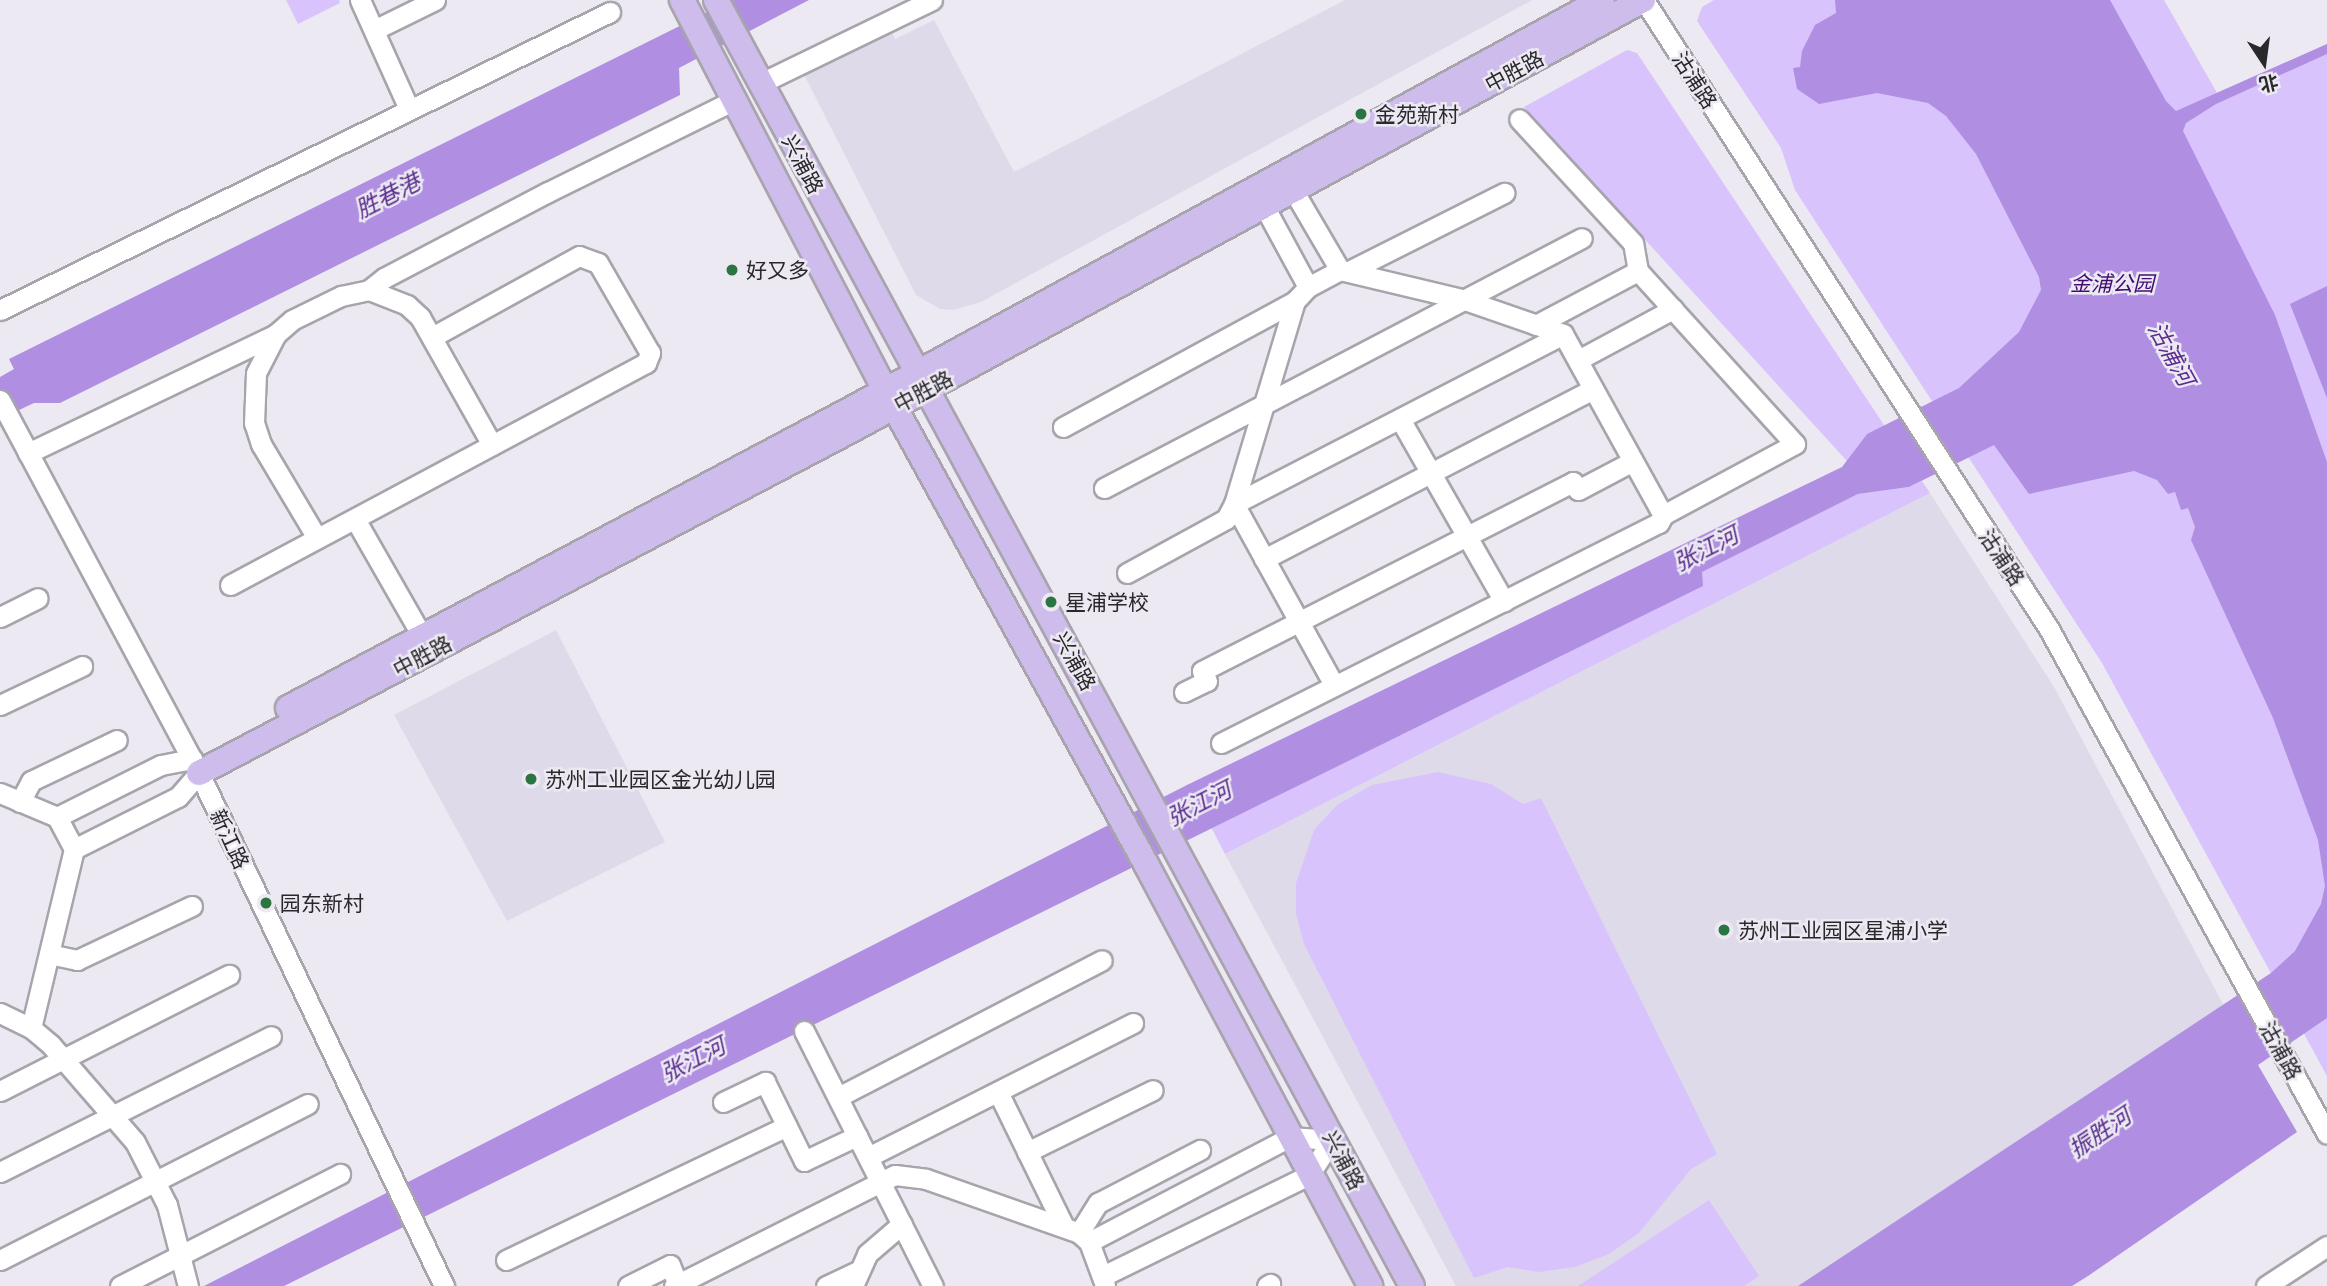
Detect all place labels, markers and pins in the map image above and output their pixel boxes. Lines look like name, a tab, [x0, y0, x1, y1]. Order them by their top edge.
place label: 金苑新村	[1375, 101, 1459, 127]
marker: 金苑新村	[1353, 106, 1369, 122]
place label: 好又多	[746, 257, 809, 283]
marker: 好又多	[724, 262, 740, 278]
place label: 星浦学校	[1065, 589, 1149, 615]
marker: 星浦学校	[1043, 594, 1059, 610]
place label: 苏州工业园区金光幼儿园	[545, 766, 776, 792]
marker: 苏州工业园区金光幼儿园	[523, 771, 539, 787]
place label: 园东新村	[280, 890, 364, 916]
marker: 园东新村	[258, 895, 274, 911]
place label: 苏州工业园区星浦小学	[1738, 917, 1948, 943]
marker: 苏州工业园区星浦小学	[1716, 922, 1732, 938]

